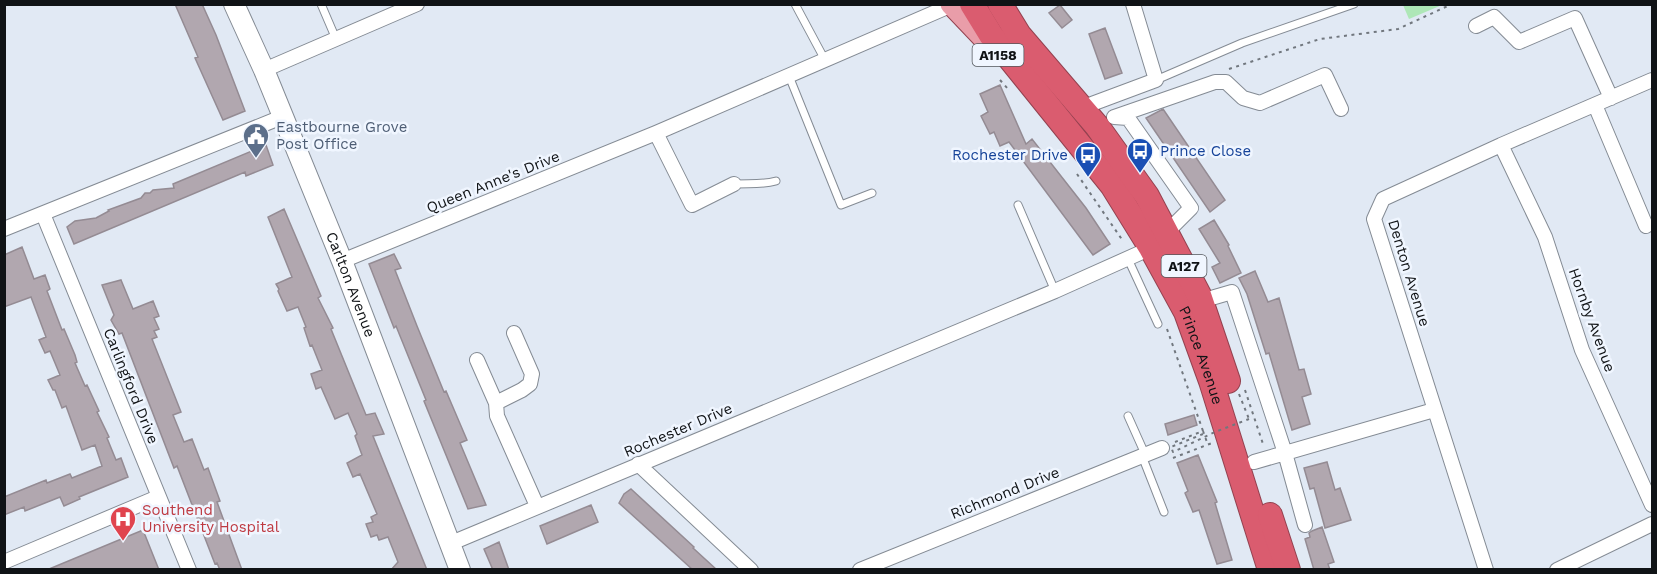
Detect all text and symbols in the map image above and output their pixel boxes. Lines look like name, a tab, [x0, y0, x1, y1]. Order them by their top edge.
road number: A1158	[972, 44, 1024, 66]
place label: Eastbourne Grove Post Office	[276, 118, 407, 153]
public building icon: Eastbourne Grove Post Office	[241, 121, 271, 159]
bus stop icon: Prince Close	[1125, 136, 1155, 174]
bus stop icon: Rochester Drive	[1073, 140, 1103, 178]
place label: Prince Close	[1160, 142, 1251, 160]
place label: Rochester Drive	[952, 146, 1068, 164]
street label: Queen Anne's Drive	[424, 147, 562, 217]
street label: Denton Avenue	[1384, 217, 1434, 329]
street label: Carlton Avenue	[322, 229, 379, 340]
road number: A127	[1162, 255, 1206, 277]
street label: Hornby Avenue	[1565, 266, 1619, 374]
street label: Prince Avenue	[1175, 303, 1227, 407]
street label: Carlingford Drive	[100, 326, 162, 446]
street label: Rochester Drive	[621, 399, 735, 461]
street label: Richmond Drive	[948, 463, 1062, 523]
place label: Southend University Hospital	[142, 501, 280, 536]
hospital icon: Southend University Hospital	[108, 504, 138, 542]

